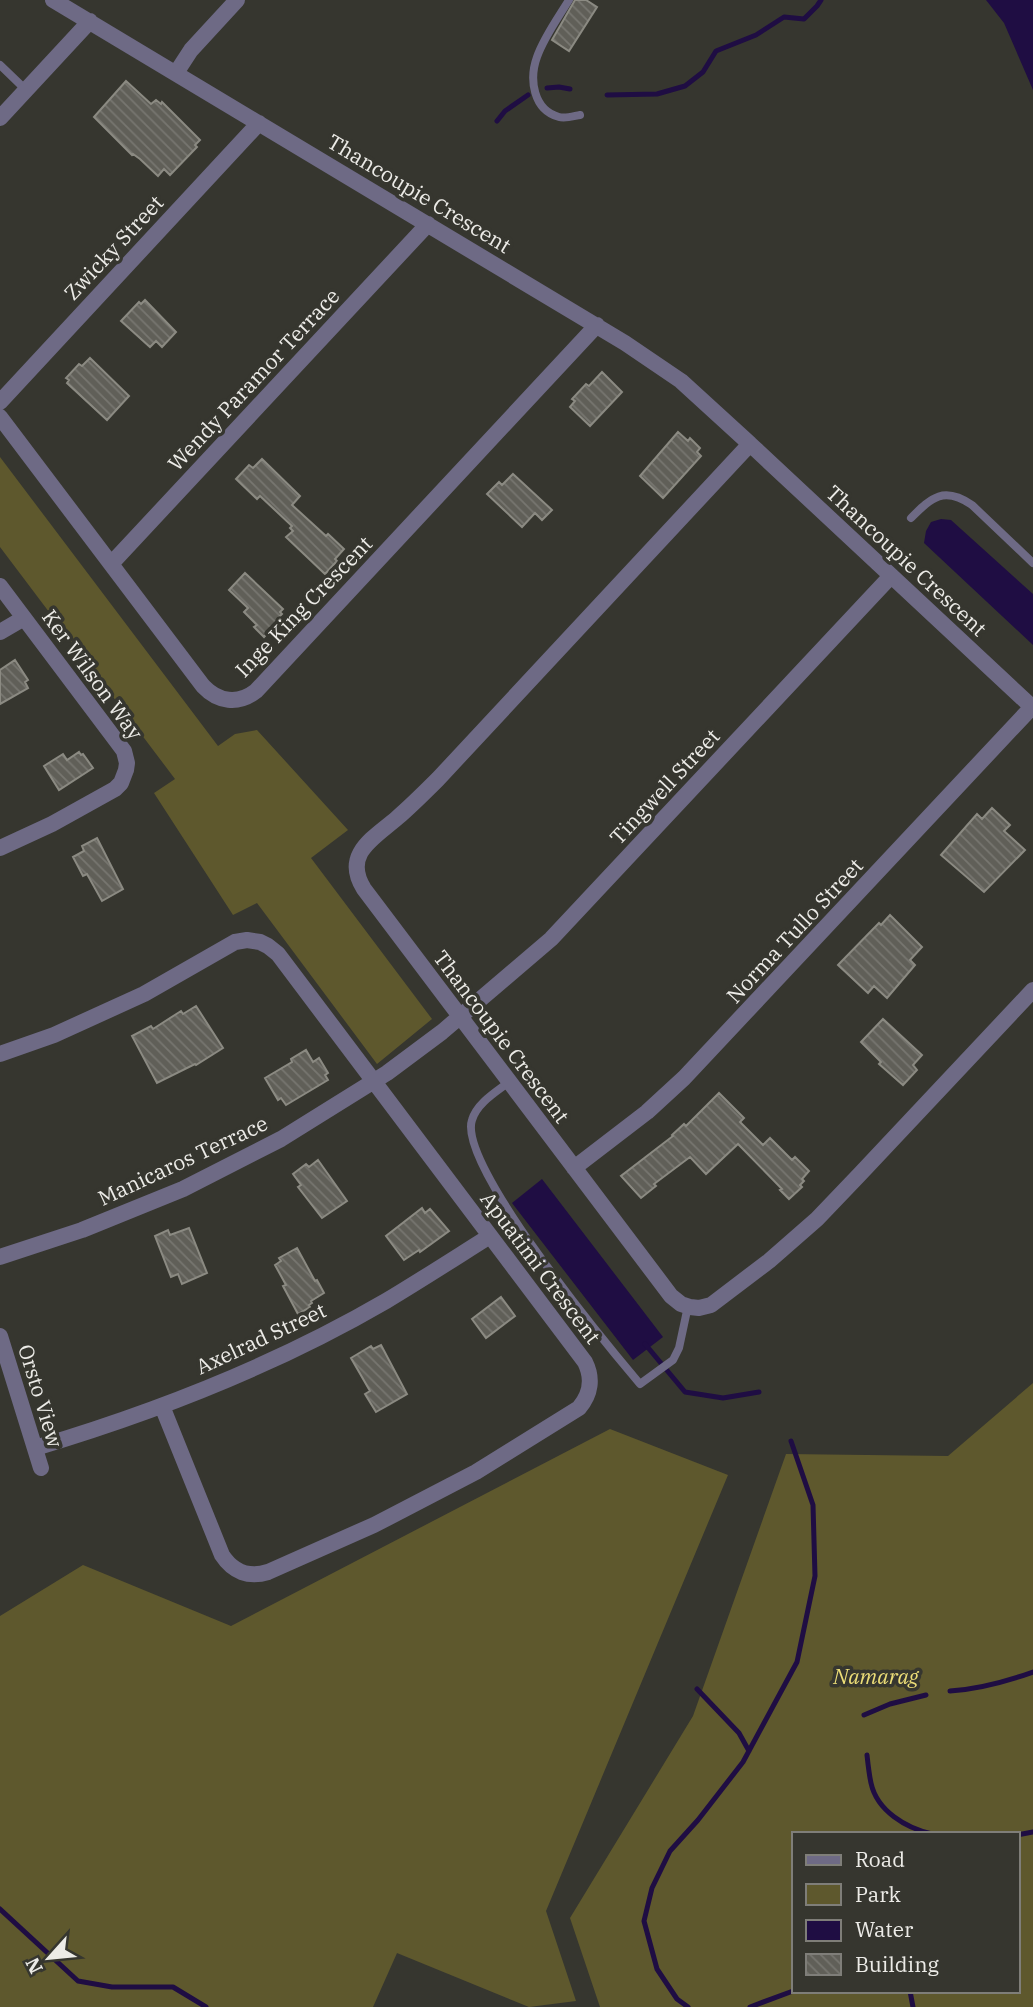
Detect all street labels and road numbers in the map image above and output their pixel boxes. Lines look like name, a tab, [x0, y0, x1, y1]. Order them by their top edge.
street label: Thancoupie Crescent	[322, 127, 517, 259]
street label: Zwicky Street	[57, 189, 169, 306]
street label: Wendy Paramor Terrace	[161, 282, 345, 477]
street label: Thancoupie Crescent	[820, 479, 993, 642]
street label: Inge King Crescent	[229, 530, 378, 683]
street label: Ker Wilson Way	[36, 604, 150, 746]
street label: Tingwell Street	[603, 722, 725, 850]
street label: Norma Tullo Street	[720, 852, 869, 1009]
street label: Thancoupie Crescent	[428, 944, 576, 1129]
street label: Manicaros Terrace	[93, 1108, 272, 1212]
street label: Apuatimi Crescent	[474, 1186, 607, 1349]
street label: Axelrad Street	[191, 1296, 330, 1381]
street label: Orsto View	[12, 1341, 70, 1451]

